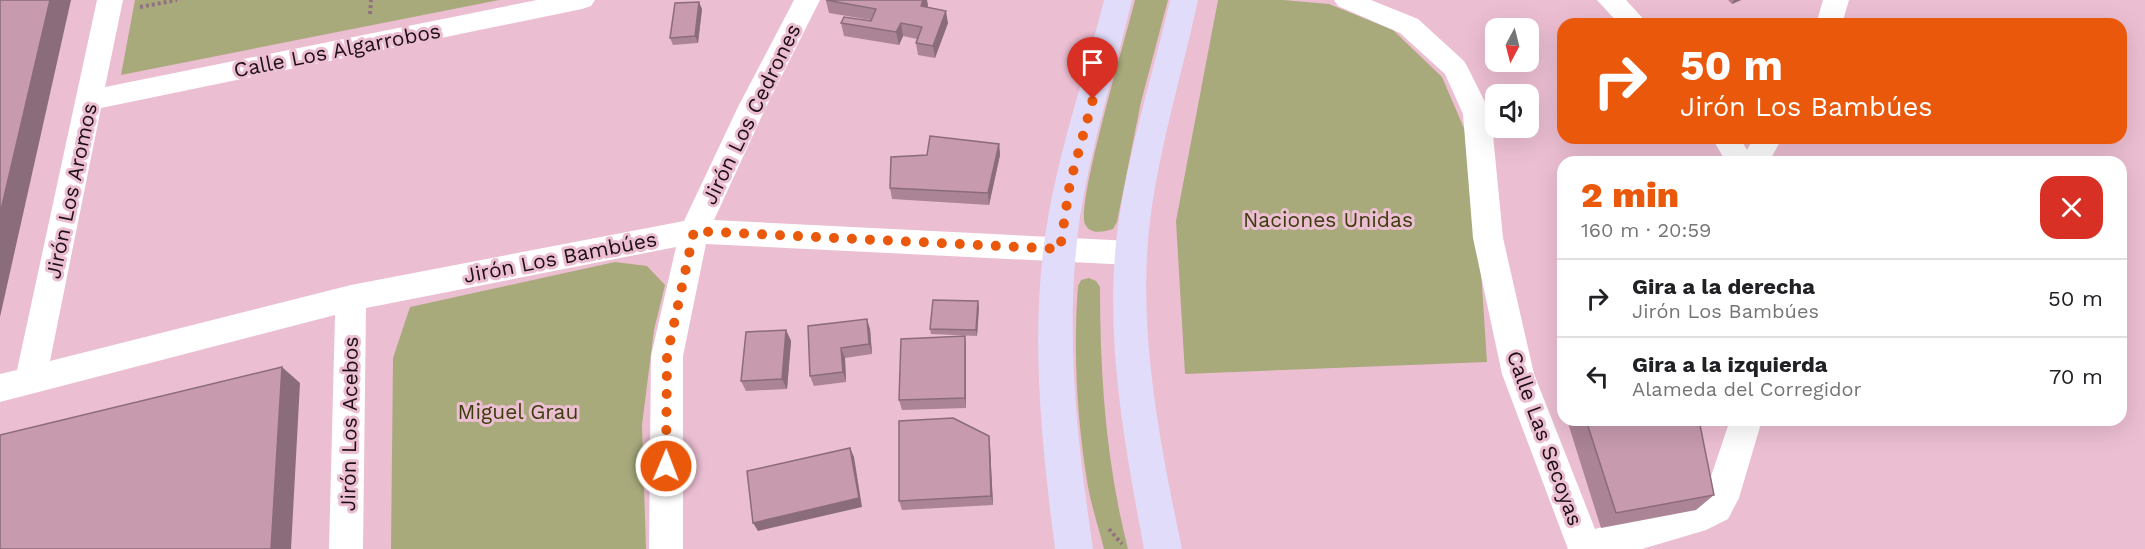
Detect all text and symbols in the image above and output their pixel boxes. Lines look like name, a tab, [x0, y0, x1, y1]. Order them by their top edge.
street label: Calle Los Algarrobos	[231, 18, 443, 82]
north arrow	[1485, 18, 1539, 72]
map controls	[1485, 18, 1539, 138]
street label: Jirón Los Cedrones	[696, 19, 806, 209]
pin	[1067, 37, 1118, 99]
text: 50 m	[1680, 41, 1783, 90]
icon: right	[1581, 42, 1659, 120]
icon: arrive	[1076, 46, 1109, 79]
button: sound	[1485, 84, 1539, 138]
text: Jirón Los Bambúes	[1680, 91, 1932, 123]
street label: Jirón Los Aromos	[40, 101, 102, 281]
text: 2 min	[1581, 174, 1679, 216]
button: close	[2040, 176, 2103, 239]
park label: Naciones Unidas	[1243, 207, 1413, 232]
text: 160 m · 20:59	[1581, 218, 1711, 242]
street label: Jirón Los Bambúes	[461, 226, 659, 288]
text: Gira a la derecha	[1632, 274, 1815, 299]
icon: right	[1581, 282, 1614, 315]
text: 50 m	[2048, 286, 2103, 311]
text: Jirón Los Bambúes	[1632, 299, 1819, 323]
street label: Jirón Los Acebos	[335, 336, 363, 512]
street label: Calle Las Secoyas	[1502, 347, 1588, 529]
text: Gira a la izquierda	[1632, 352, 1828, 377]
icon: left	[1581, 360, 1614, 393]
text: 70 m	[2049, 364, 2103, 389]
text: Alameda del Corregidor	[1632, 377, 1862, 401]
park label: Miguel Grau	[458, 399, 578, 424]
position arrow	[634, 434, 698, 498]

